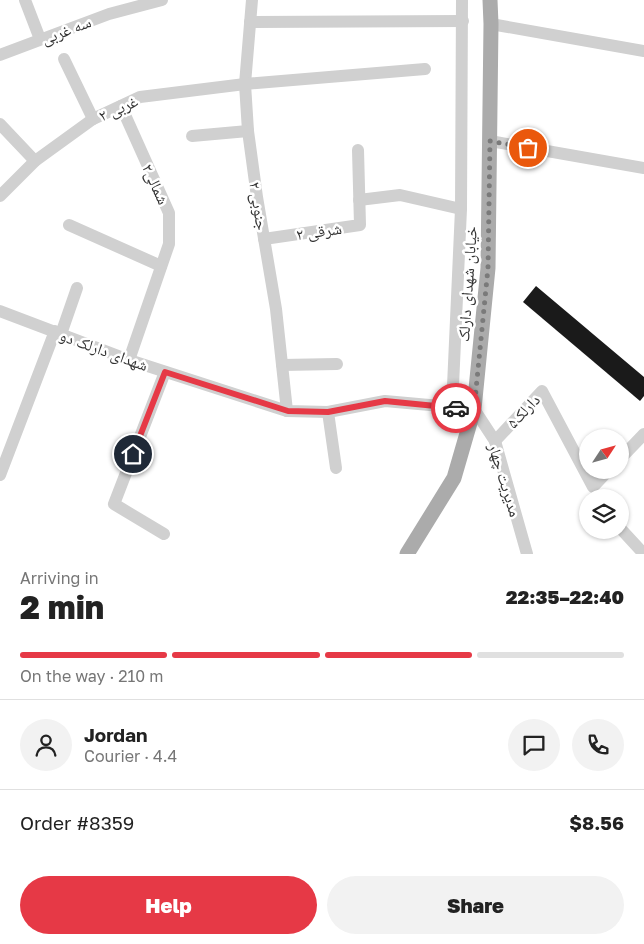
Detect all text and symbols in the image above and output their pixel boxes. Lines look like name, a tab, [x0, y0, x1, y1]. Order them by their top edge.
street label: سه غربی	[38, 11, 94, 50]
street label: ۲ غربی	[95, 91, 141, 126]
pin	[507, 127, 549, 169]
icon: bag	[514, 134, 542, 162]
street label: شمالی۲	[137, 160, 174, 208]
street label: ۲ جنوبی	[244, 180, 273, 232]
street label: ۲ شرقی	[295, 218, 343, 245]
street label: خیابان شهدای دارلک	[453, 225, 482, 343]
street label: شهدای دارلک دو	[57, 325, 151, 376]
courier	[431, 383, 481, 433]
street label: دارلک۵	[502, 390, 544, 432]
icon: car	[442, 394, 470, 422]
north arrow	[579, 429, 629, 479]
map controls	[579, 429, 629, 539]
pin	[112, 433, 154, 475]
icon: home	[119, 440, 147, 468]
street label: مدیریت چهار	[484, 440, 526, 519]
button: layers	[579, 489, 629, 539]
text: Arriving in	[20, 568, 99, 588]
text: 22:35–22:40	[506, 585, 624, 608]
text: 2 min	[20, 588, 104, 626]
text: On the way · 210 m	[20, 666, 163, 686]
button: person	[20, 719, 72, 771]
button: chat	[508, 719, 560, 771]
button: phone	[572, 719, 624, 771]
text: Jordan	[84, 723, 148, 746]
text: Courier · 4.4	[84, 746, 177, 766]
text: Order #8359	[20, 811, 134, 834]
text: $8.56	[569, 811, 624, 834]
button: Help	[20, 876, 317, 934]
button: Share	[327, 876, 624, 934]

